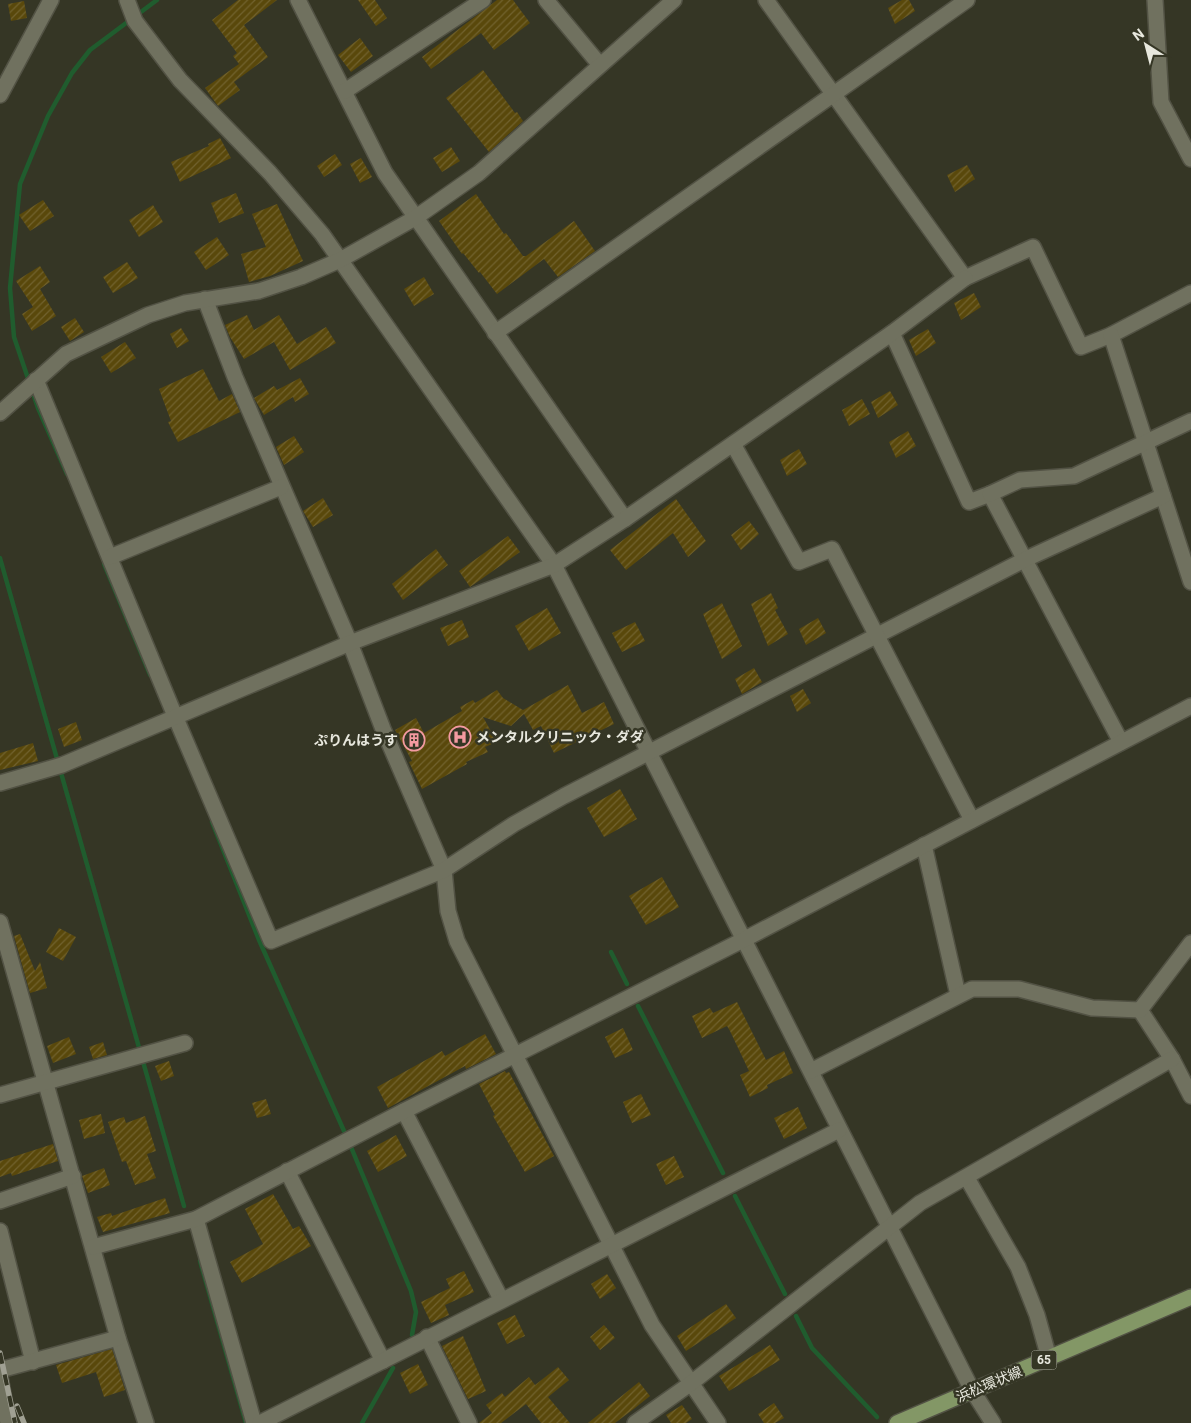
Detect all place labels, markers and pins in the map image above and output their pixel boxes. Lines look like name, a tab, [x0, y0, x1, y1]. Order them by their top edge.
hospital icon: メンタルクリニック・ダダ	[448, 725, 472, 749]
building icon: ぷりんはうす	[402, 728, 426, 752]
place label: メンタルクリニック・ダダ	[476, 729, 644, 745]
place label: ぷりんはうす	[314, 732, 398, 748]

